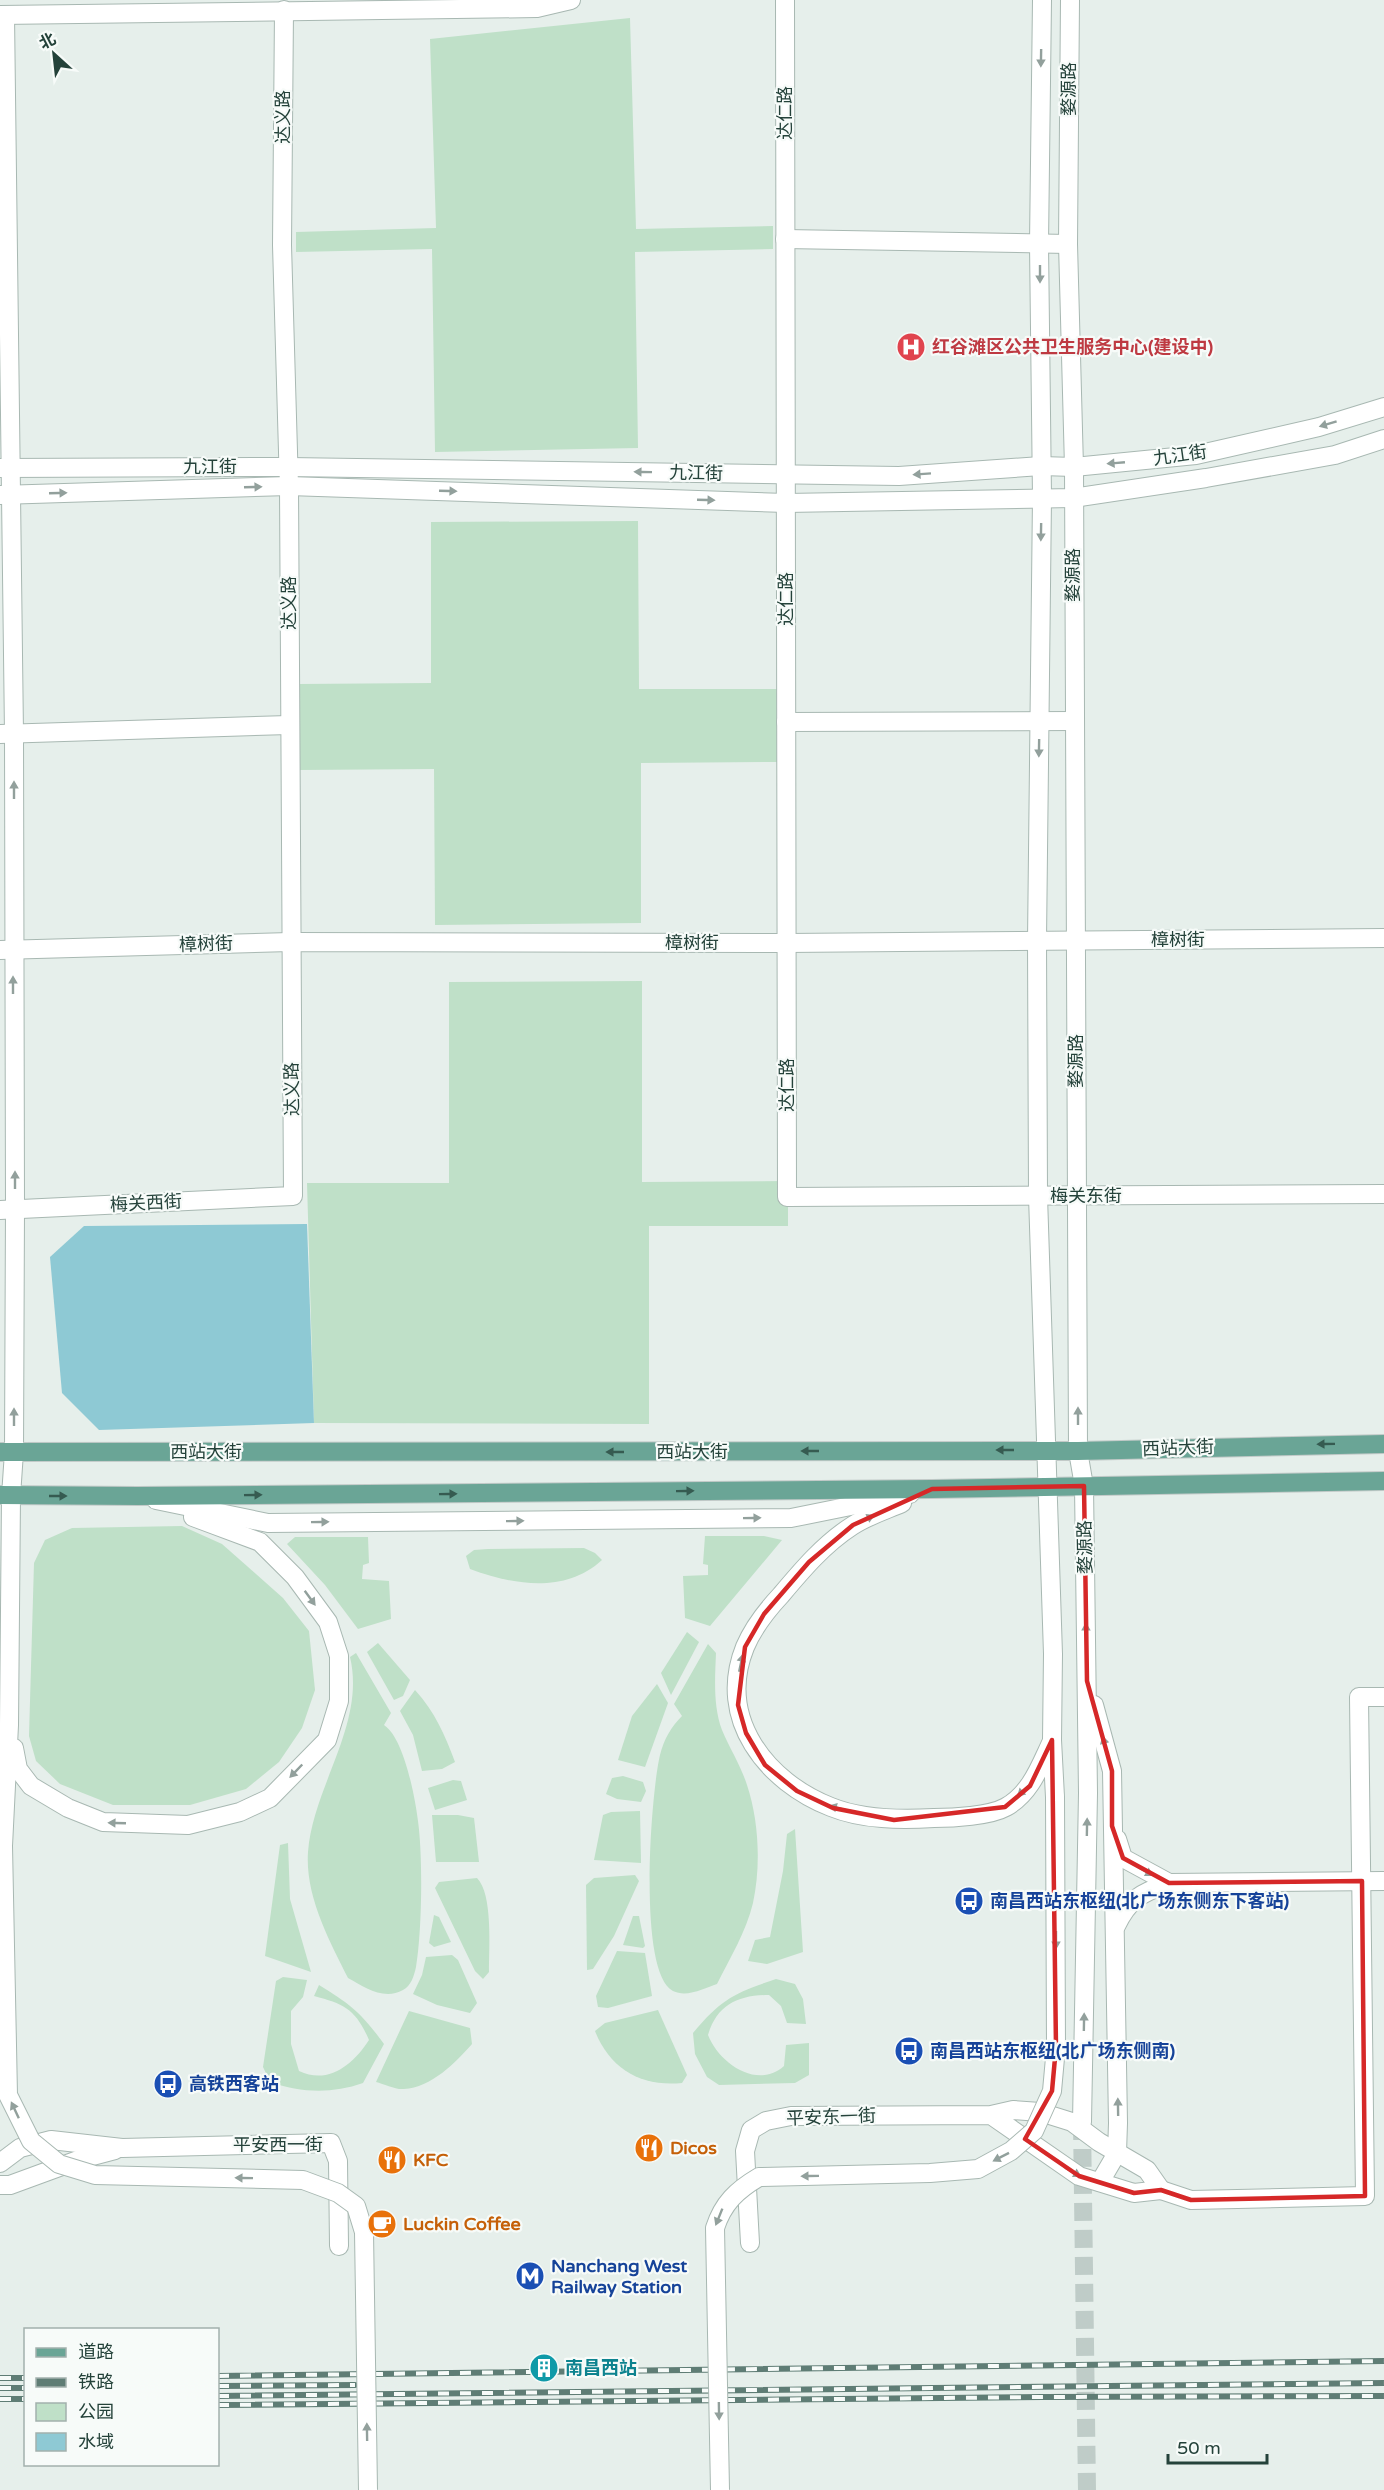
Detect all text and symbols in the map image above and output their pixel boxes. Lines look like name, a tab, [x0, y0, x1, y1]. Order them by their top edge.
north arrow	[24, 24, 84, 84]
text: 北	[36, 29, 59, 54]
one-way arrow	[1037, 49, 1046, 68]
street label: 婺源路	[1058, 62, 1080, 116]
street label: 达仁路	[774, 86, 796, 140]
street label: 达义路	[272, 90, 294, 144]
one-way arrow	[1035, 265, 1045, 284]
hospital icon: 红谷滩区公共卫生服务中心(建设中)	[895, 331, 927, 363]
place label: 红谷滩区公共卫生服务中心(建设中)	[932, 336, 1214, 358]
one-way arrow	[1319, 420, 1337, 429]
street label: 九江街	[1152, 440, 1208, 470]
street label: 九江街	[183, 456, 237, 478]
one-way arrow	[1107, 458, 1126, 468]
street label: 九江街	[669, 462, 723, 484]
one-way arrow	[633, 467, 652, 477]
one-way arrow	[912, 470, 931, 479]
one-way arrow	[244, 482, 263, 491]
one-way arrow	[439, 486, 458, 496]
one-way arrow	[49, 489, 68, 498]
one-way arrow	[697, 495, 716, 505]
one-way arrow	[1037, 523, 1046, 542]
street label: 婺源路	[1062, 548, 1084, 602]
street label: 达仁路	[775, 572, 797, 626]
street label: 达义路	[278, 576, 300, 630]
one-way arrow	[1034, 739, 1044, 758]
one-way arrow	[9, 780, 19, 799]
street label: 樟树街	[1151, 929, 1205, 951]
street label: 樟树街	[179, 932, 233, 956]
street label: 樟树街	[665, 932, 719, 954]
one-way arrow	[8, 975, 18, 994]
street label: 婺源路	[1065, 1034, 1087, 1088]
street label: 达仁路	[776, 1058, 798, 1112]
street label: 达义路	[281, 1062, 303, 1116]
one-way arrow	[10, 1170, 19, 1189]
street label: 梅关东街	[1050, 1185, 1122, 1207]
street label: 梅关西街	[109, 1190, 183, 1216]
one-way arrow	[9, 1407, 19, 1426]
one-way arrow	[1073, 1407, 1083, 1426]
street label: 西站大街	[1142, 1436, 1214, 1460]
one-way arrow	[1316, 1439, 1335, 1449]
street label: 西站大街	[170, 1441, 242, 1463]
street label: 西站大街	[656, 1441, 728, 1463]
one-way arrow	[995, 1445, 1014, 1455]
one-way arrow	[800, 1446, 819, 1456]
one-way arrow	[605, 1447, 624, 1457]
one-way arrow	[676, 1486, 695, 1496]
one-way arrow	[439, 1489, 458, 1499]
one-way arrow	[49, 1491, 68, 1501]
one-way arrow	[244, 1491, 263, 1500]
one-way arrow	[743, 1514, 762, 1523]
one-way arrow	[858, 1514, 876, 1524]
one-way arrow	[506, 1516, 525, 1526]
one-way arrow	[311, 1517, 330, 1527]
street label: 婺源路	[1074, 1520, 1096, 1574]
one-way arrow	[304, 1590, 316, 1605]
one-way arrow	[1081, 1622, 1091, 1641]
one-way arrow	[737, 1653, 747, 1672]
one-way arrow	[1099, 1736, 1109, 1755]
one-way arrow	[289, 1763, 303, 1778]
one-way arrow	[1018, 1783, 1032, 1797]
one-way arrow	[829, 1803, 847, 1813]
one-way arrow	[1082, 1817, 1092, 1836]
one-way arrow	[107, 1818, 126, 1827]
one-way arrow	[1137, 1865, 1153, 1876]
bus stop icon: 南昌西站东枢纽(北广场东侧东下客站)	[953, 1885, 985, 1917]
place label: 南昌西站东枢纽(北广场东侧东下客站)	[990, 1890, 1290, 1912]
one-way arrow	[1051, 1930, 1061, 1949]
one-way arrow	[1079, 2012, 1089, 2031]
bus stop icon: 南昌西站东枢纽(北广场东侧南)	[893, 2035, 925, 2067]
place label: 南昌西站东枢纽(北广场东侧南)	[930, 2040, 1176, 2062]
bus stop icon: 高铁西客站	[152, 2068, 184, 2100]
place label: 高铁西客站	[189, 2073, 279, 2095]
one-way arrow	[1113, 2098, 1122, 2117]
one-way arrow	[11, 2102, 20, 2119]
street label: 平安东一街	[786, 2104, 876, 2130]
restaurant icon: Dicos	[633, 2132, 665, 2164]
street label: 平安西一街	[233, 2134, 323, 2156]
place label: Dicos	[670, 2137, 717, 2159]
restaurant icon: KFC	[376, 2144, 408, 2176]
place label: KFC	[413, 2149, 449, 2171]
one-way arrow	[993, 2152, 1010, 2161]
one-way arrow	[1065, 2167, 1082, 2177]
one-way arrow	[800, 2171, 819, 2181]
one-way arrow	[235, 2173, 254, 2183]
cafe icon: Luckin Coffee	[366, 2208, 398, 2240]
one-way arrow	[714, 2209, 724, 2227]
place label: Luckin Coffee	[403, 2213, 521, 2235]
place label: Nanchang West Railway Station	[551, 2255, 687, 2298]
metro station icon: Nanchang West Railway Station	[514, 2260, 546, 2292]
legend	[24, 2328, 219, 2466]
text: 道路	[78, 2341, 114, 2363]
building icon: 南昌西站	[528, 2352, 560, 2384]
place label: 南昌西站	[565, 2357, 637, 2379]
text: 铁路	[78, 2371, 114, 2393]
text: 公园	[78, 2401, 114, 2423]
one-way arrow	[714, 2402, 723, 2421]
one-way arrow	[362, 2422, 372, 2441]
scale bar	[1168, 2427, 1267, 2465]
text: 水域	[78, 2431, 114, 2453]
text: 50 m	[1177, 2437, 1221, 2459]

